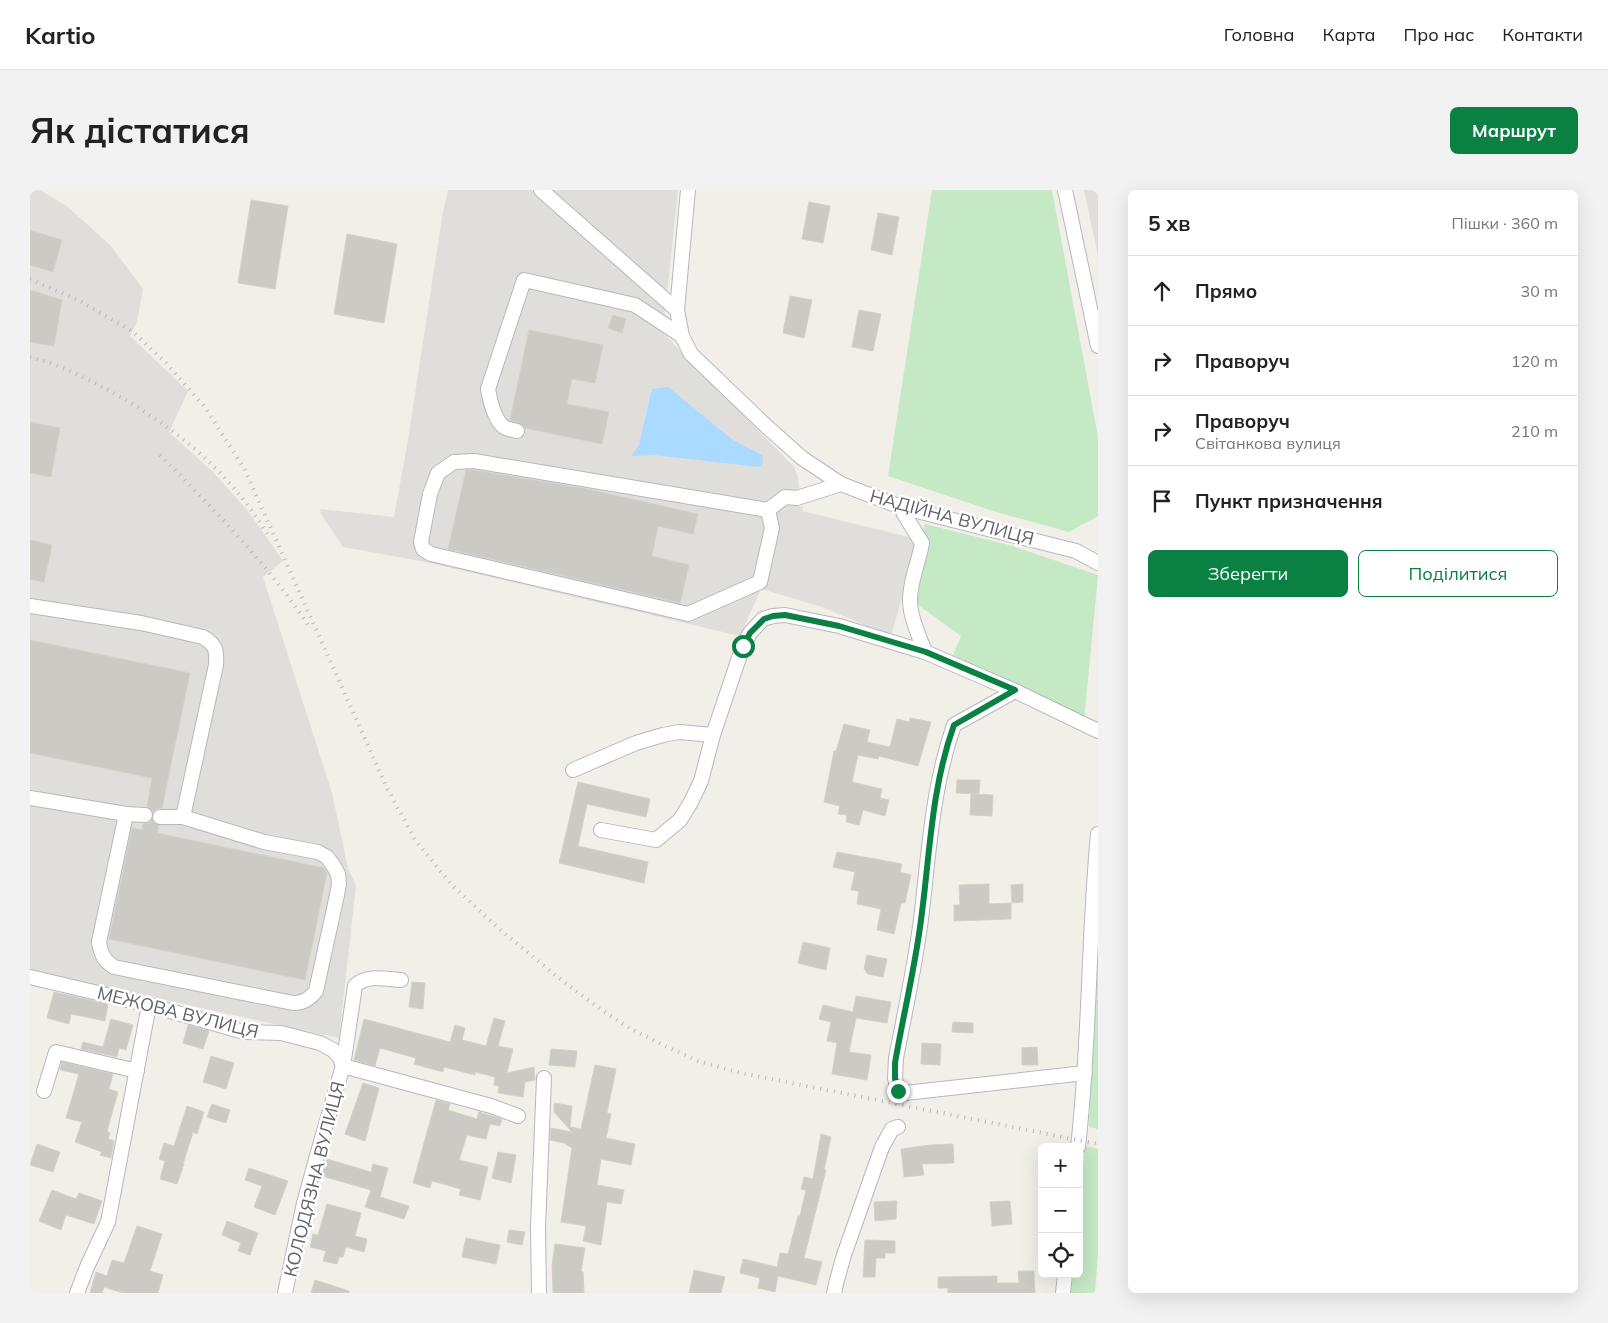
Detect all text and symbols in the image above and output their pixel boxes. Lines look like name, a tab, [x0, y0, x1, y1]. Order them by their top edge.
text: Kartio	[25, 20, 96, 50]
text: Головна	[1224, 23, 1295, 46]
text: Карта	[1323, 23, 1376, 46]
text: Про нас	[1404, 23, 1474, 46]
text: Контакти	[1502, 23, 1583, 46]
button: Маршрут	[1450, 107, 1578, 154]
text: Як дістатися	[30, 108, 250, 152]
text: 5 хв	[1148, 210, 1190, 236]
text: Пішки · 360 m	[1452, 213, 1558, 233]
icon: ahead	[1148, 277, 1176, 305]
text: Прямо	[1195, 279, 1257, 303]
text: 30 m	[1521, 281, 1558, 301]
icon: right	[1148, 347, 1176, 375]
text: Праворуч	[1195, 349, 1290, 373]
text: 120 m	[1511, 351, 1558, 371]
text: Праворуч	[1195, 409, 1290, 433]
icon: right	[1148, 417, 1176, 445]
text: 210 m	[1511, 421, 1558, 441]
text: Світанкова вулиця	[1195, 433, 1341, 453]
street label: НАДІЙНА ВУЛИЦЯ	[867, 484, 1037, 550]
icon: arrive	[1148, 487, 1176, 515]
text: Пункт призначення	[1195, 489, 1383, 513]
button: Зберегти	[1148, 550, 1348, 597]
button: Поділитися	[1358, 550, 1558, 597]
route start	[732, 635, 755, 658]
street label: МЕЖОВА ВУЛИЦЯ	[95, 981, 261, 1043]
street label: КОЛОДЯЗНА ВУЛИЦЯ	[279, 1079, 349, 1279]
route end	[887, 1080, 910, 1103]
map controls	[1038, 1143, 1083, 1278]
button: +	[1038, 1143, 1083, 1188]
button: −	[1038, 1188, 1083, 1233]
button: locate	[1038, 1233, 1083, 1278]

